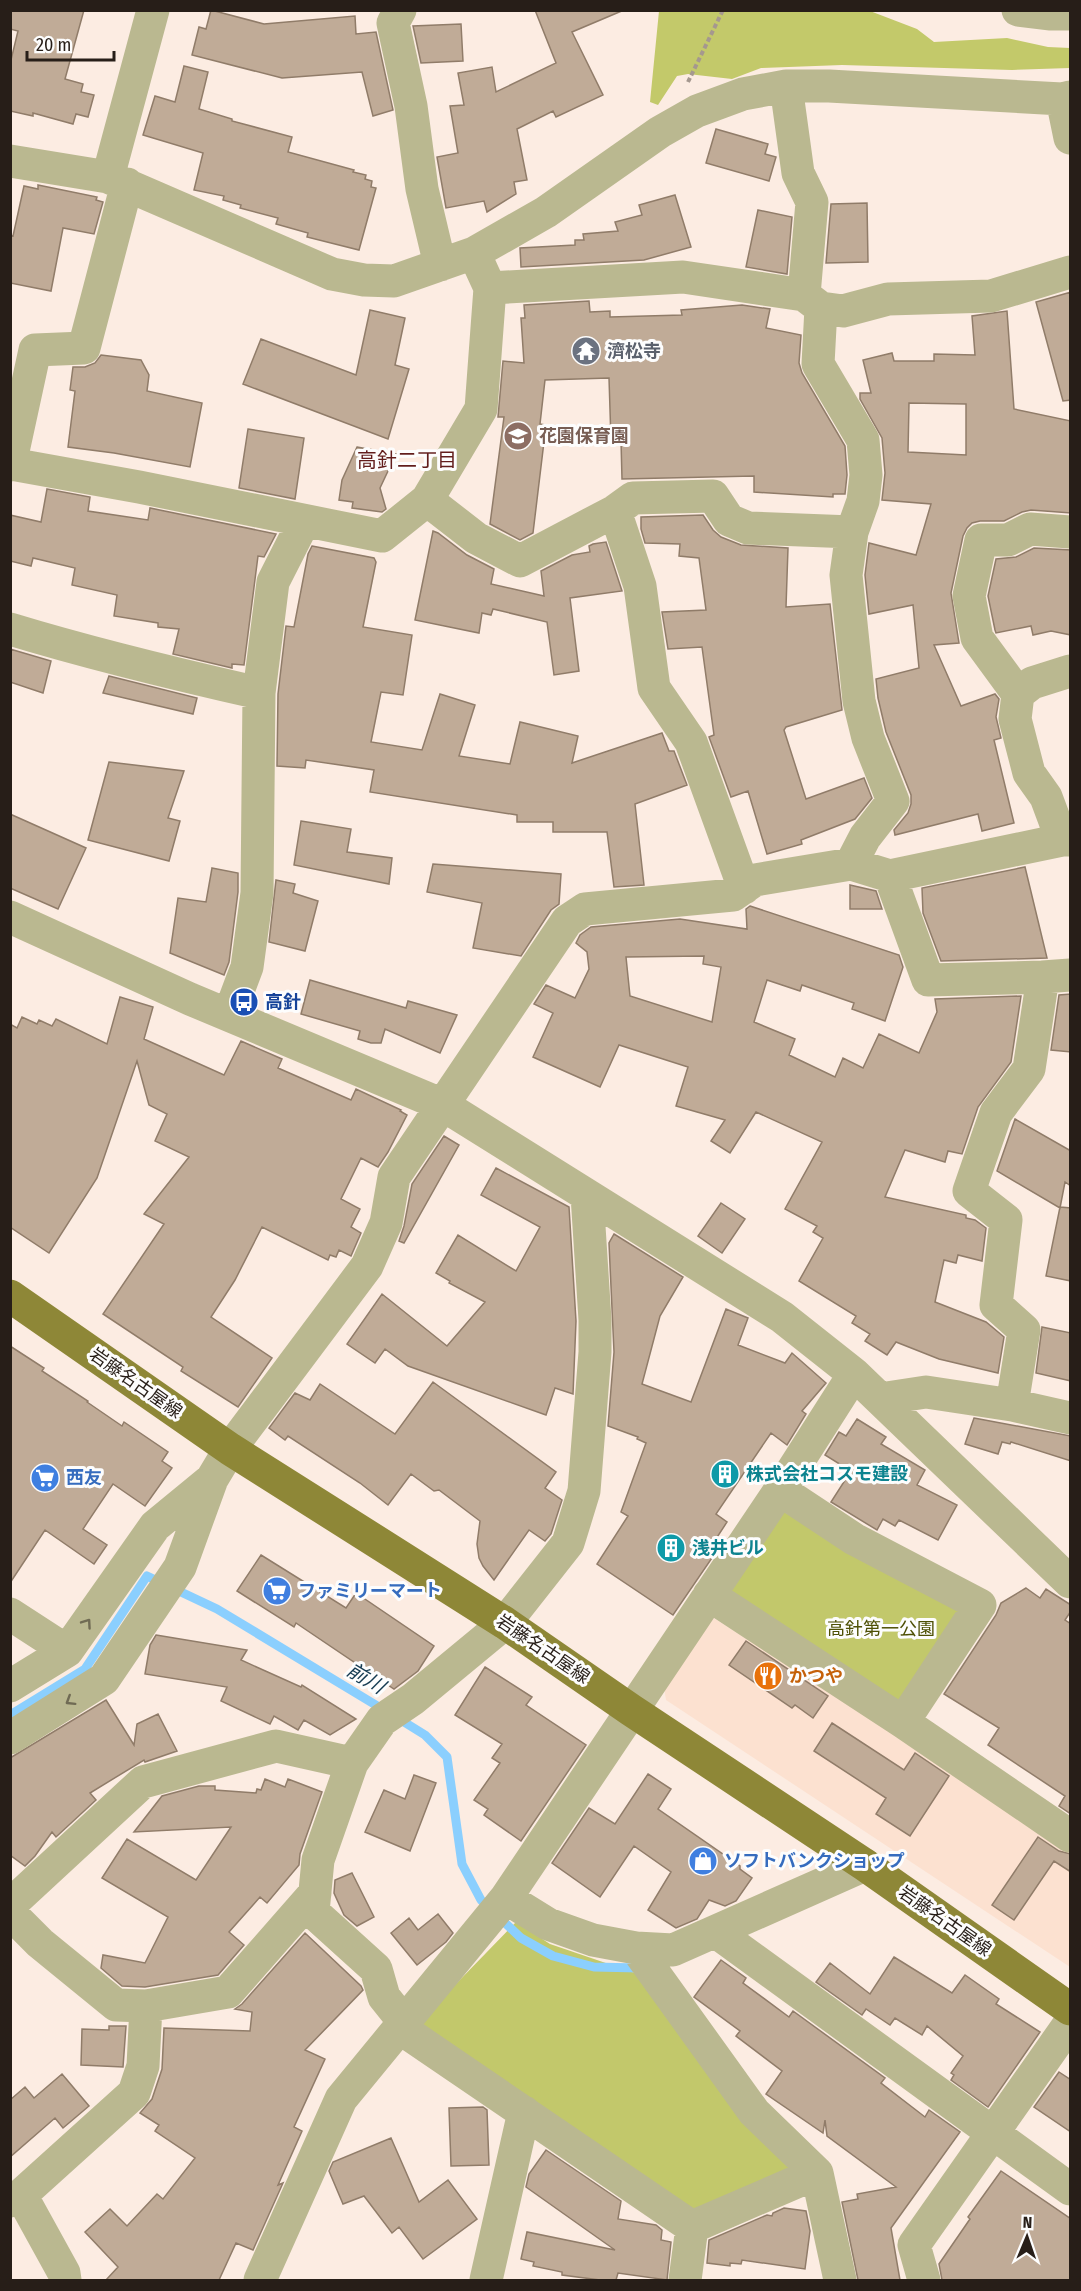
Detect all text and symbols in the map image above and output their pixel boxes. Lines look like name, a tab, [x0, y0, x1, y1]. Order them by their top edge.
scale bar	[27, 24, 114, 62]
text: 20 m	[36, 34, 71, 56]
temple icon: 濟松寺	[570, 335, 602, 367]
place label: 濟松寺	[607, 340, 661, 362]
school or university icon: 花園保育園	[502, 420, 534, 452]
place label: 花園保育園	[539, 425, 629, 447]
district label: 高針二丁目	[357, 448, 457, 472]
bus stop icon: 高針	[228, 986, 260, 1018]
place label: 高針	[265, 991, 301, 1013]
street label: 岩藤名古屋線	[85, 1343, 187, 1423]
building icon: 株式会社コスモ建設	[709, 1458, 741, 1490]
supermarket icon: 西友	[29, 1462, 61, 1494]
place label: 株式会社コスモ建設	[746, 1463, 908, 1485]
place label: 西友	[66, 1467, 102, 1489]
building icon: 浅井ビル	[655, 1532, 687, 1564]
place label: 浅井ビル	[692, 1537, 764, 1559]
supermarket icon: ファミリーマート	[261, 1575, 293, 1607]
place label: ファミリーマート	[298, 1580, 442, 1602]
street label: 岩藤名古屋線	[492, 1610, 594, 1688]
one-way arrow	[79, 1618, 90, 1629]
park label: 高針第一公園	[827, 1618, 935, 1640]
water label: 前川	[343, 1657, 391, 1700]
restaurant icon: かつや	[752, 1660, 784, 1692]
place label: かつや	[789, 1665, 843, 1687]
one-way arrow	[66, 1693, 76, 1705]
shop icon: ソフトバンクショップ	[687, 1845, 719, 1877]
place label: ソフトバンクショップ	[724, 1850, 905, 1872]
street label: 岩藤名古屋線	[894, 1881, 996, 1961]
north arrow	[997, 2207, 1057, 2267]
text: N	[1022, 2213, 1033, 2232]

